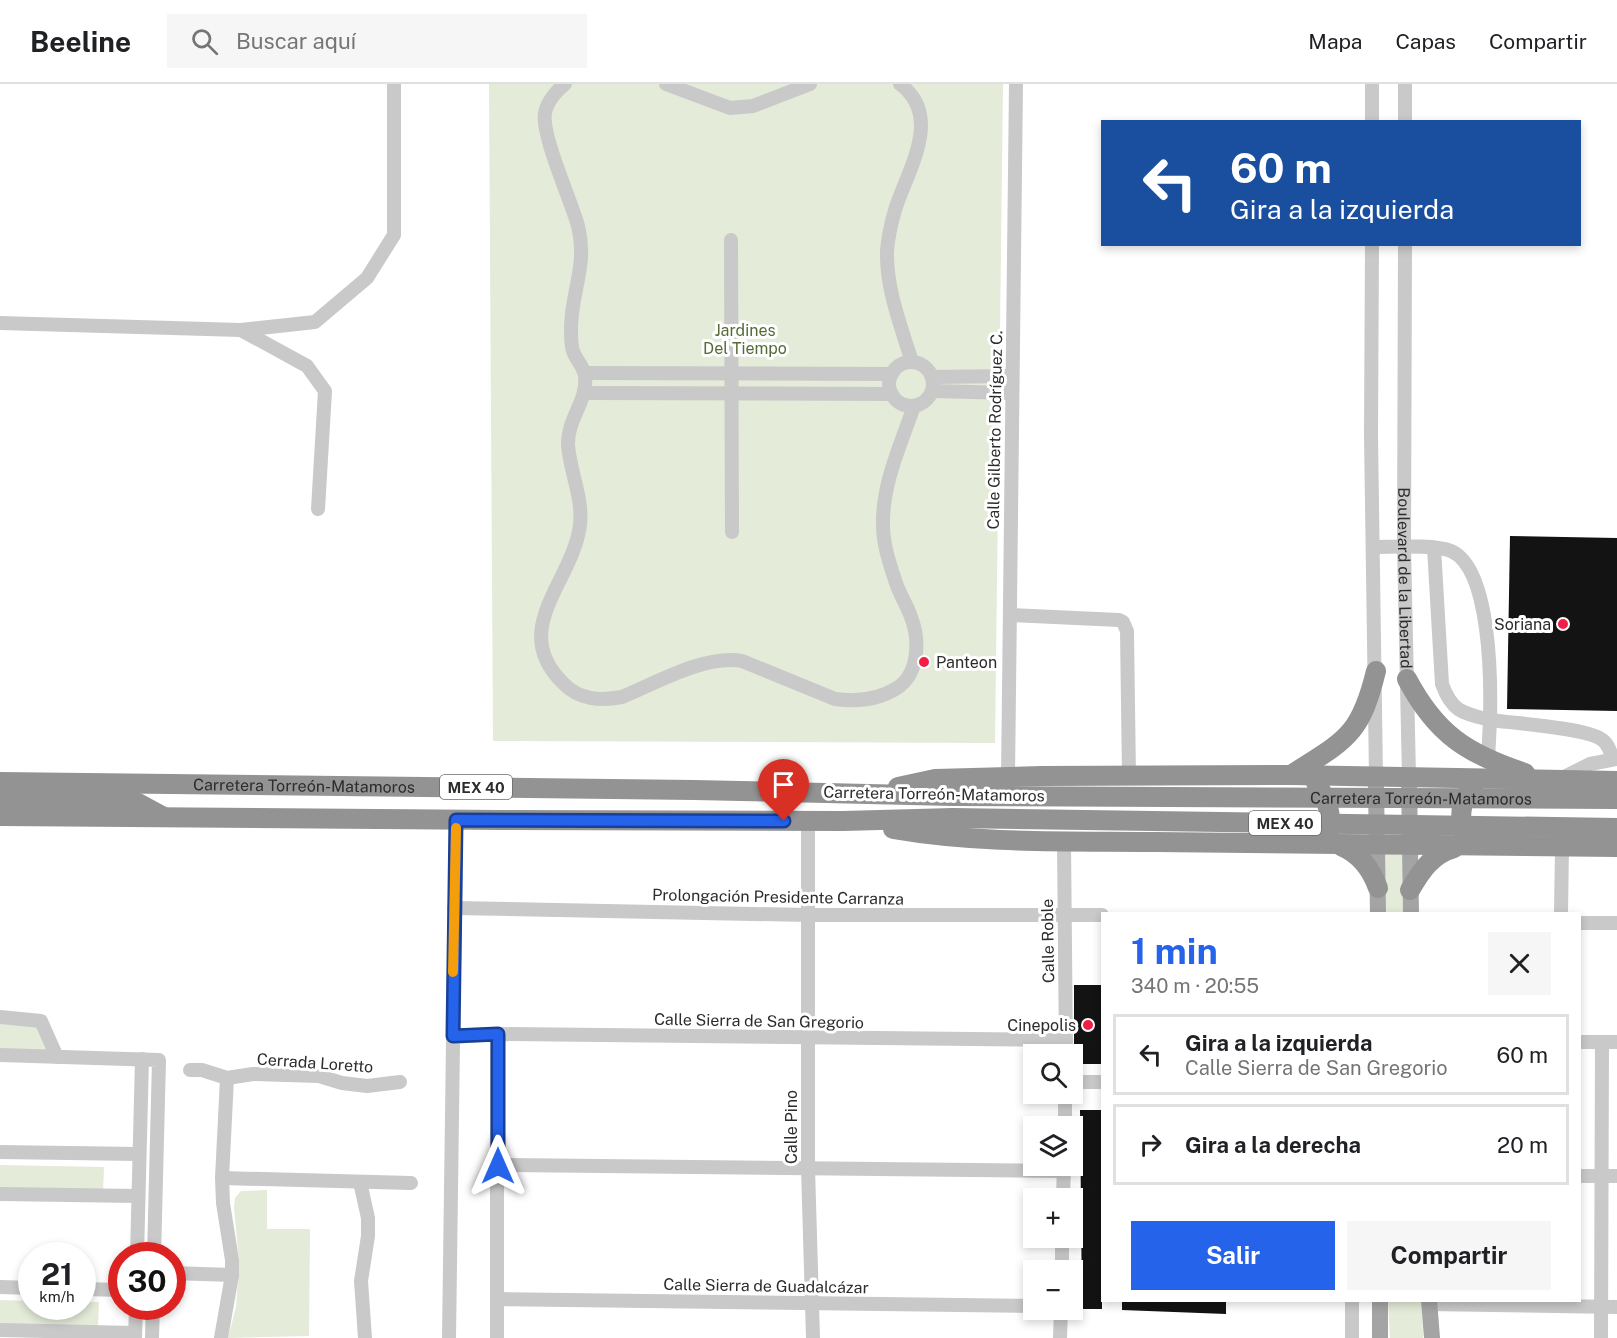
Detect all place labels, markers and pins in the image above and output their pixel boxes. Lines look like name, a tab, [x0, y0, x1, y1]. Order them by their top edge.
place label: Soriana	[1494, 615, 1551, 634]
marker: Soriana	[1556, 617, 1570, 631]
place label: Panteon	[936, 653, 997, 672]
marker: Panteon	[917, 655, 931, 669]
pin	[758, 759, 809, 821]
place label: Cinepolis	[1007, 1016, 1076, 1035]
marker: Cinepolis	[1081, 1018, 1095, 1032]

